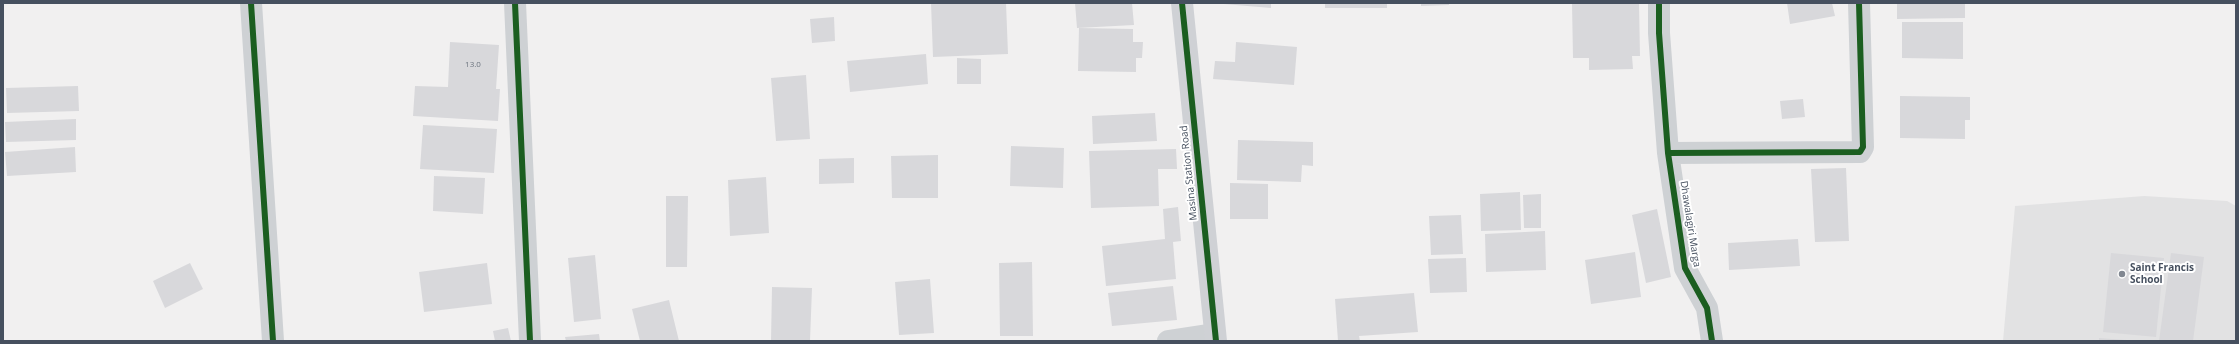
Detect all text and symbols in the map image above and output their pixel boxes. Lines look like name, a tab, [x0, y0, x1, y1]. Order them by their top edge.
house number: 13.0	[465, 60, 481, 70]
street label: Masina Station Road	[1178, 125, 1200, 221]
street label: Dhawalagiri Marga	[1677, 180, 1703, 268]
place label: Saint Francis School	[2130, 262, 2194, 286]
marker: Saint Francis School	[2117, 269, 2127, 279]

